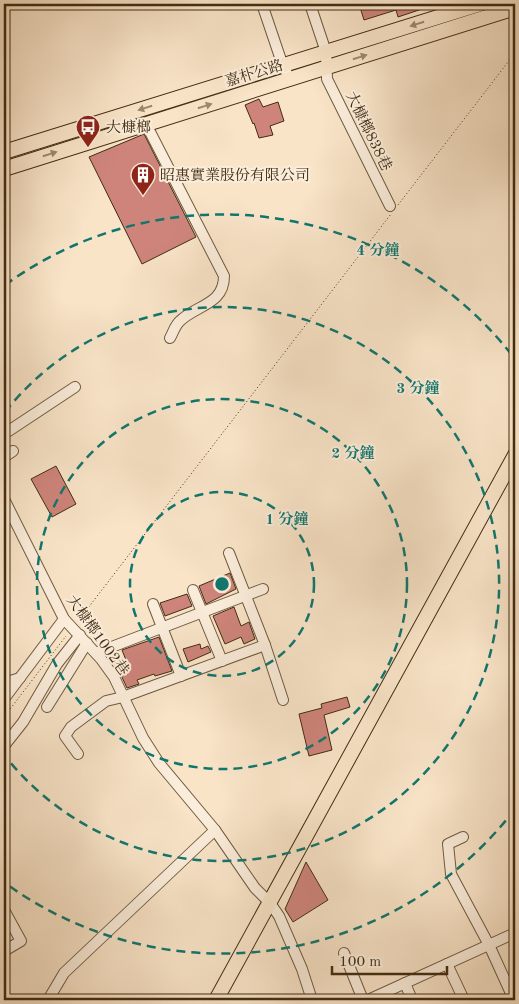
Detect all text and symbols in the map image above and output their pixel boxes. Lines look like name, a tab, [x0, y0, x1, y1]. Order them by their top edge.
one-way arrow	[410, 20, 425, 28]
one-way arrow	[353, 53, 368, 60]
street label: 嘉朴公路	[223, 57, 285, 90]
street label: 大槺榔838巷	[342, 89, 395, 174]
one-way arrow	[198, 101, 213, 109]
one-way arrow	[137, 105, 152, 113]
bus stop icon: 大槺榔	[75, 114, 101, 148]
place label: 大槺榔	[106, 119, 151, 136]
one-way arrow	[43, 150, 58, 158]
building icon: 昭惠實業股份有限公司	[130, 162, 156, 196]
place label: 昭惠實業股份有限公司	[160, 167, 310, 184]
text: 4 分鐘	[357, 241, 399, 259]
text: 3 分鐘	[397, 379, 439, 397]
text: 2 分鐘	[332, 444, 374, 462]
text: 1 分鐘	[266, 510, 308, 528]
centre of rings	[213, 575, 231, 593]
street label: 大槺榔1002巷	[63, 592, 132, 679]
scale bar	[332, 944, 446, 976]
text: 100 m	[339, 955, 381, 970]

